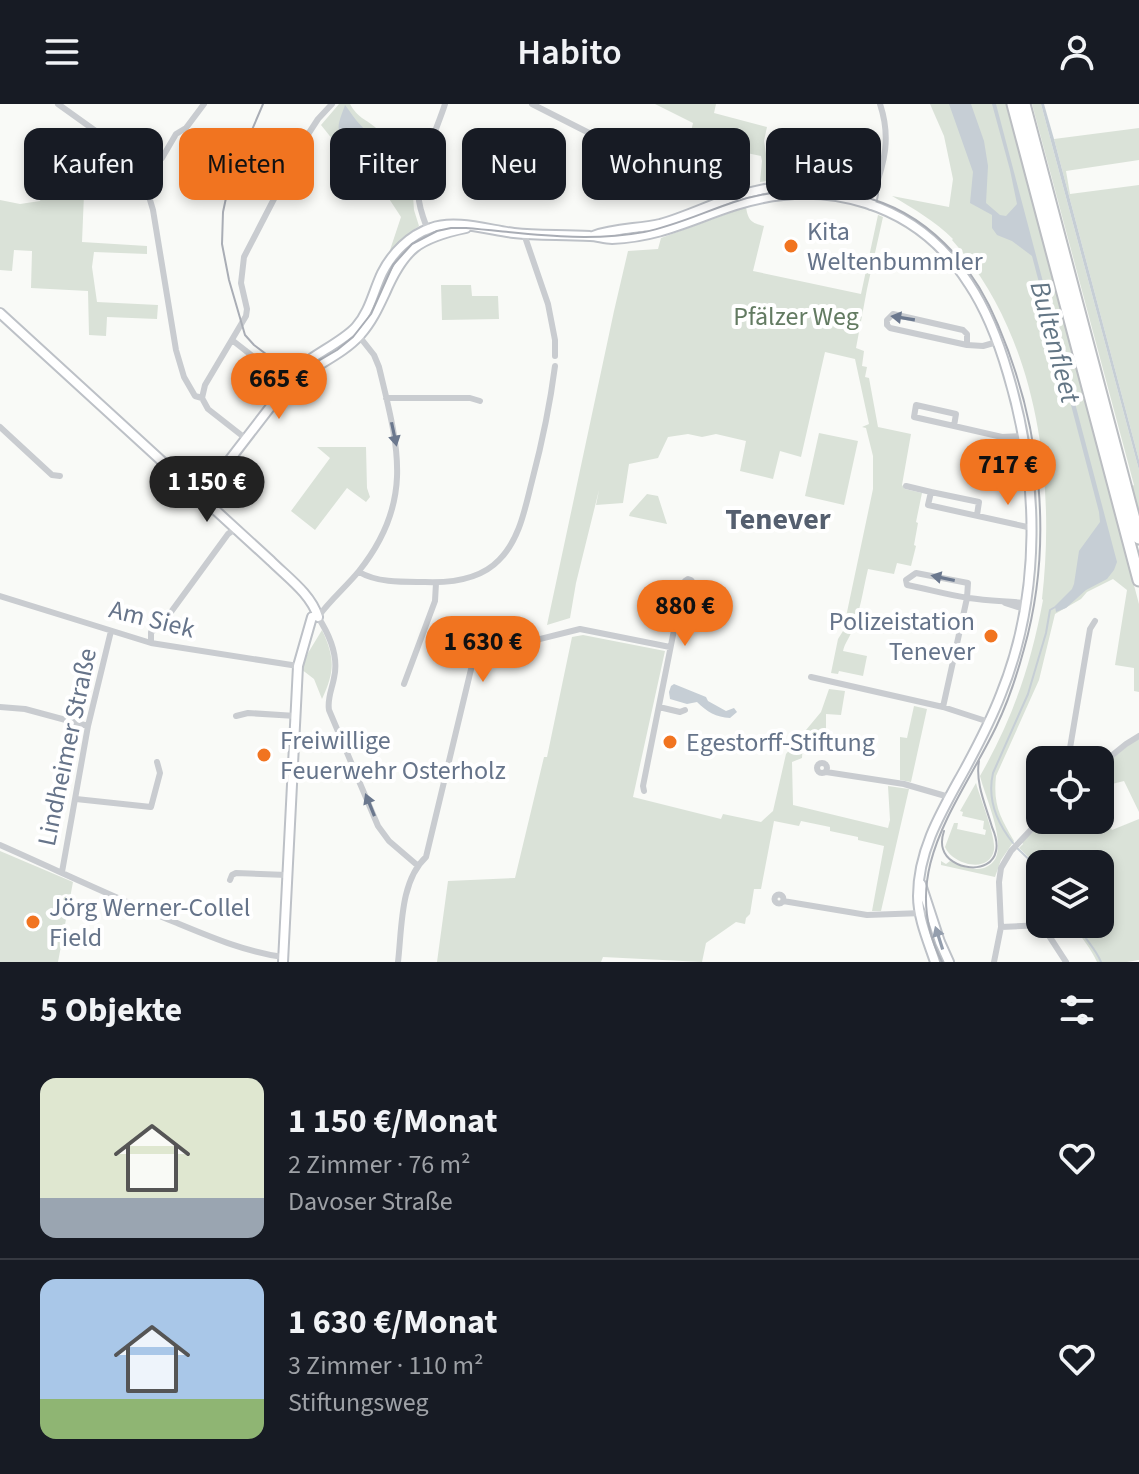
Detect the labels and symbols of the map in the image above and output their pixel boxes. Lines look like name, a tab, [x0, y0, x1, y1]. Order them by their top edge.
place label: Kita Weltenbummler	[807, 213, 984, 280]
marker: Kita Weltenbummler	[782, 237, 800, 255]
water label: Bultenfleet	[1020, 277, 1091, 408]
park label: Pfälzer Weg	[733, 298, 859, 335]
one-way arrow	[891, 311, 916, 324]
pin: 665 €	[223, 353, 335, 421]
one-way arrow	[388, 422, 401, 447]
pin: 717 €	[952, 439, 1064, 507]
pin: 1 150 €	[133, 456, 281, 524]
district label: Tenever	[725, 498, 831, 541]
one-way arrow	[930, 571, 955, 584]
pin: 880 €	[629, 580, 741, 648]
street label: Am Siek	[105, 591, 199, 647]
place label: Polizeistation Tenever	[829, 603, 976, 670]
pin: 1 630 €	[409, 616, 557, 684]
marker: Polizeistation Tenever	[982, 627, 1000, 645]
street label: Lindheimer Straße	[28, 645, 106, 849]
place label: Freiwillige Feuerwehr Osterholz	[280, 722, 506, 789]
place label: Egestorff-Stiftung	[686, 724, 875, 761]
marker: Egestorff-Stiftung	[661, 733, 679, 751]
marker: Freiwillige Feuerwehr Osterholz	[255, 746, 273, 764]
one-way arrow	[363, 793, 376, 817]
place label: Jörg Werner-Collel Field	[49, 889, 250, 956]
marker: Jörg Werner-Collel Field	[24, 913, 42, 931]
one-way arrow	[933, 925, 945, 949]

